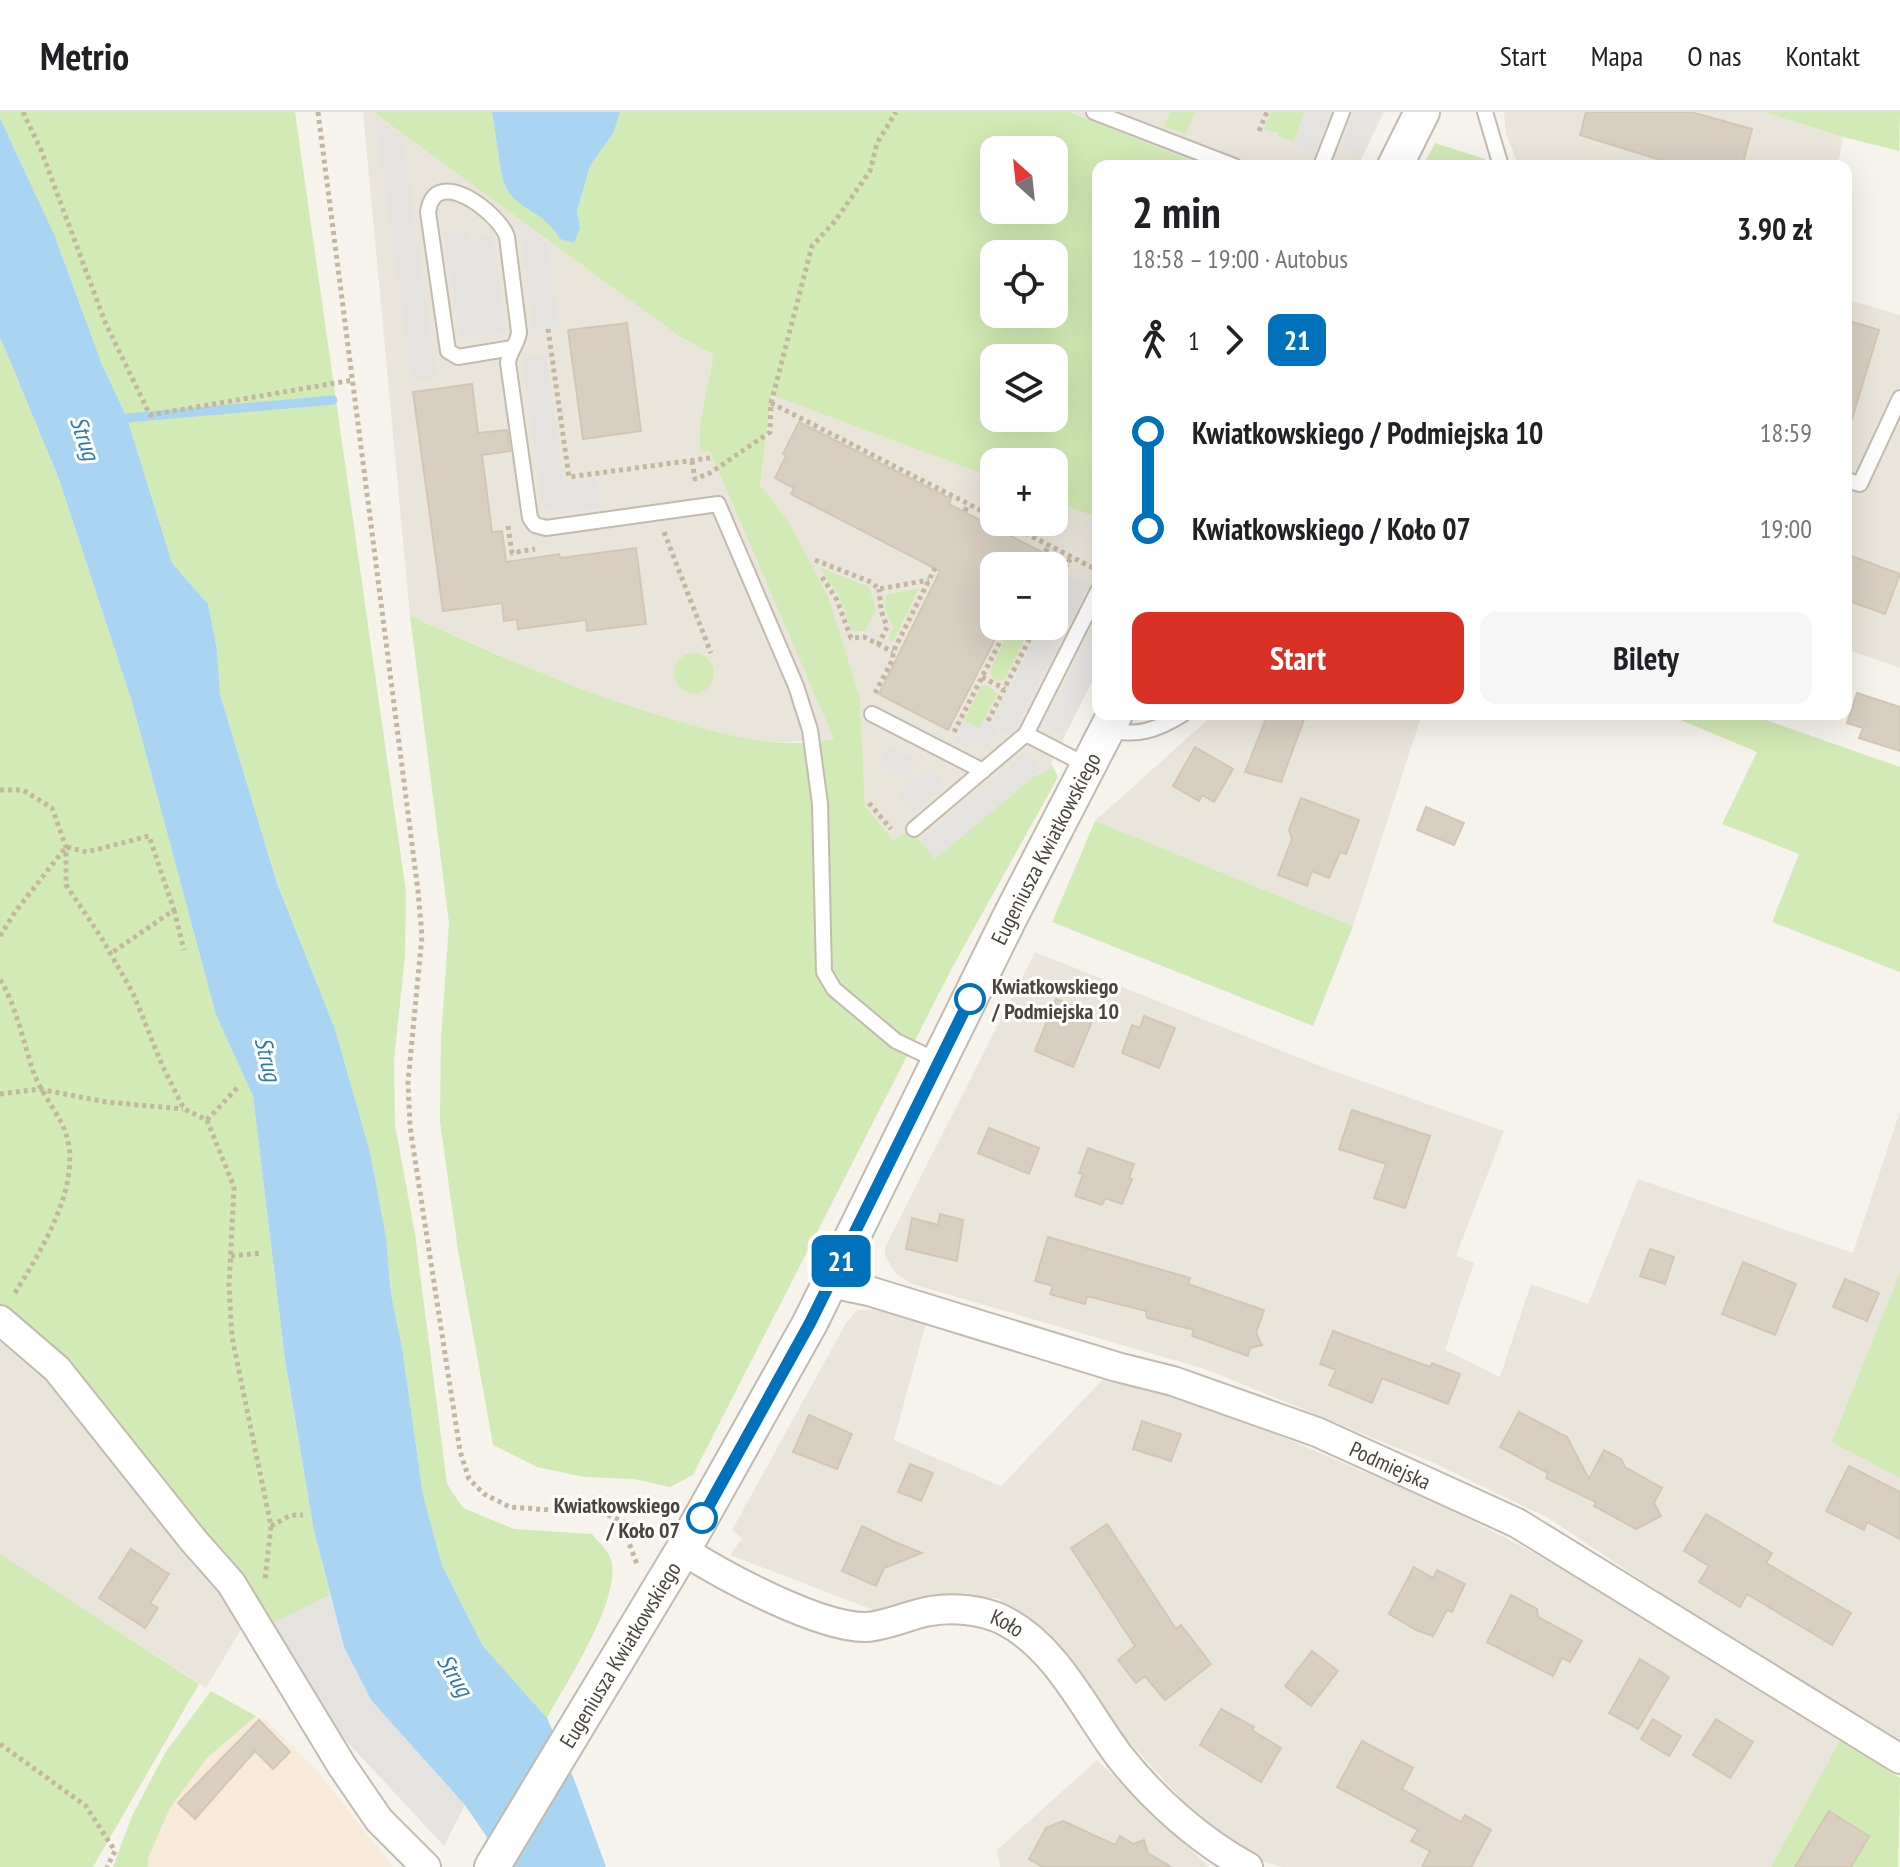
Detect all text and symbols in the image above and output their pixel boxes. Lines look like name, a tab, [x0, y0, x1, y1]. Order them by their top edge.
text: Metrio	[40, 31, 129, 80]
text: Start	[1500, 37, 1547, 74]
text: Mapa	[1591, 37, 1643, 74]
text: O nas	[1687, 37, 1741, 74]
text: Kontakt	[1785, 37, 1860, 74]
north arrow	[980, 136, 1068, 224]
map controls	[980, 136, 1068, 640]
text: 2 min	[1132, 183, 1221, 240]
text: 3.90 zł	[1737, 209, 1812, 248]
button: locate	[980, 240, 1068, 328]
text: 18:58 – 19:00 · Autobus	[1132, 242, 1348, 275]
icon: walk	[1132, 318, 1176, 362]
icon: forward	[1212, 318, 1256, 362]
text: 21	[1284, 321, 1310, 358]
text: 1	[1188, 324, 1200, 357]
button: layers	[980, 344, 1068, 432]
water label: Strug	[63, 412, 107, 465]
text: Kwiatkowskiego / Podmiejska 10	[1192, 413, 1543, 452]
text: 18:59	[1760, 416, 1812, 449]
button: +	[980, 448, 1068, 536]
text: Kwiatkowskiego / Koło 07	[1192, 509, 1471, 548]
text: 19:00	[1760, 512, 1812, 545]
button: −	[980, 552, 1068, 640]
button: Start	[1132, 612, 1464, 704]
button: Bilety	[1480, 612, 1812, 704]
street label: Eugeniusza Kwiatkowskiego	[985, 748, 1107, 949]
place label: Kwiatkowskiego / Podmiejska 10	[991, 972, 1119, 1025]
marker: Kwiatkowskiego / Podmiejska 10	[955, 984, 985, 1014]
water label: Strug	[248, 1034, 289, 1086]
line badge: 21	[805, 1235, 877, 1287]
text: 21	[828, 1242, 854, 1279]
street label: Podmiejska	[1345, 1435, 1435, 1496]
place label: Kwiatkowskiego / Koło 07	[554, 1491, 680, 1544]
marker: Kwiatkowskiego / Koło 07	[687, 1503, 717, 1533]
street label: Eugeniusza Kwiatkowskiego	[553, 1556, 687, 1753]
street label: Koło	[987, 1602, 1030, 1643]
water label: Strug	[430, 1648, 481, 1703]

